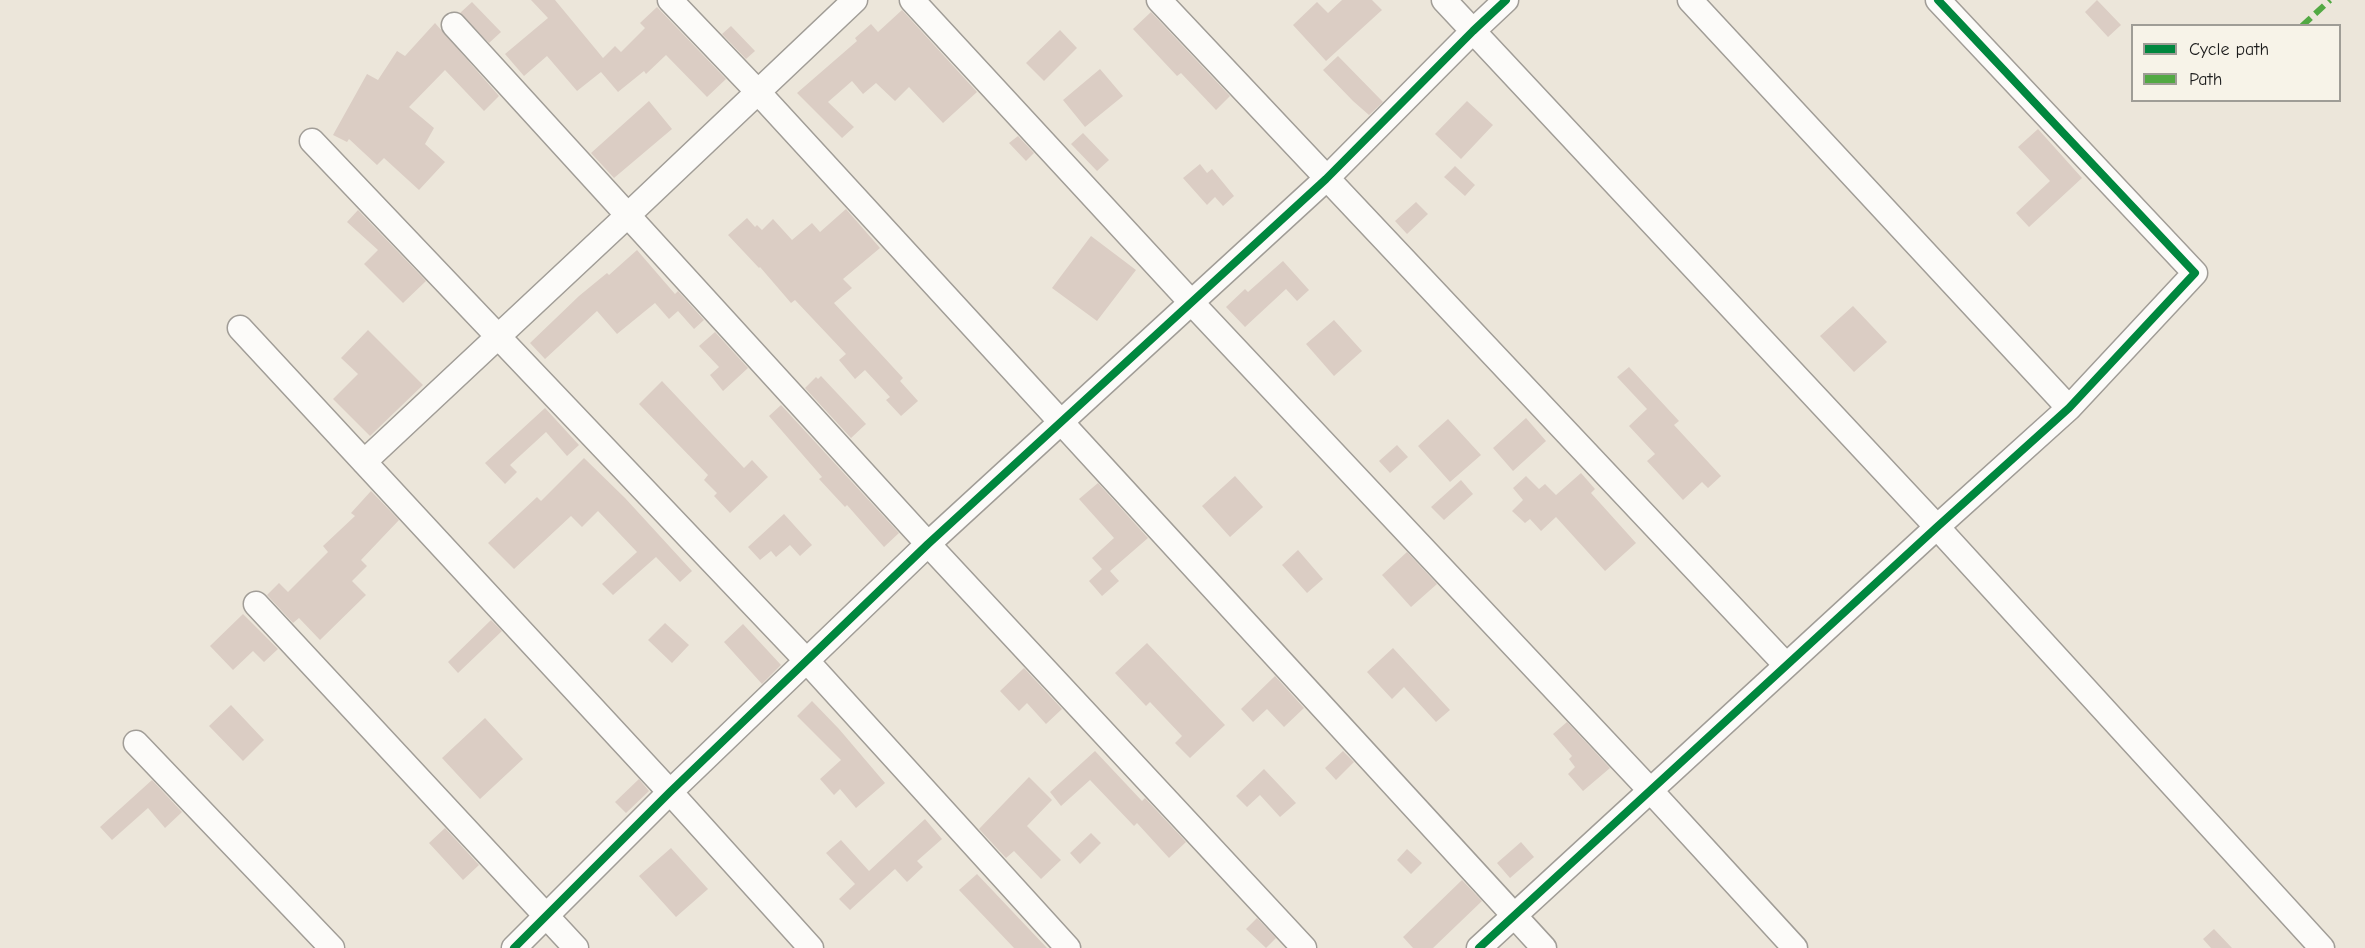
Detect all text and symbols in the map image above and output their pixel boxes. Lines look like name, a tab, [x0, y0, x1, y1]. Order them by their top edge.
legend	[2131, 24, 2341, 102]
text: Cycle path	[2189, 39, 2269, 60]
text: Path	[2189, 69, 2222, 90]

